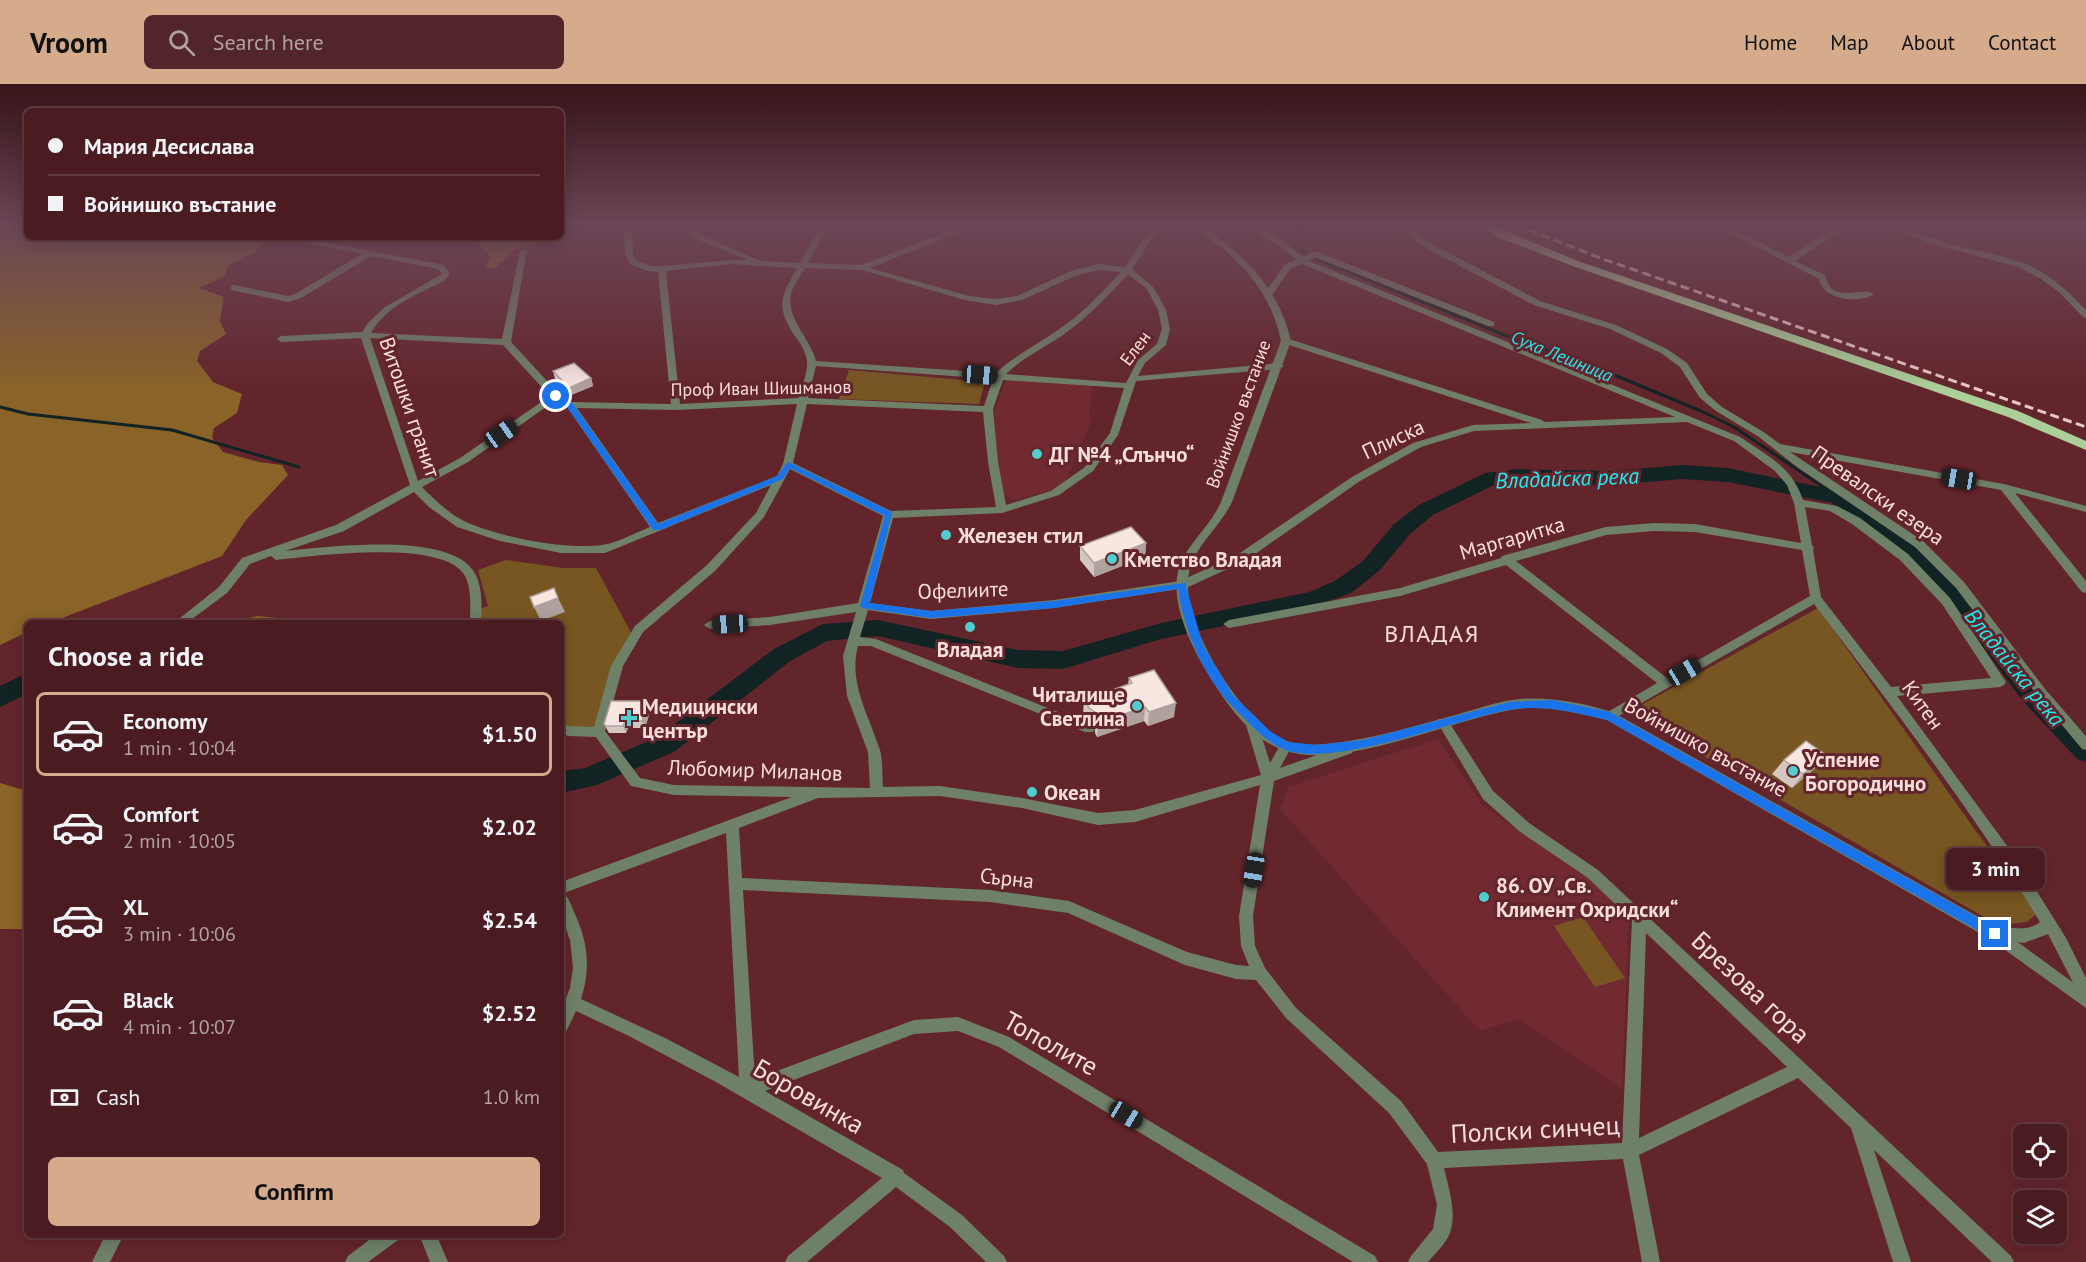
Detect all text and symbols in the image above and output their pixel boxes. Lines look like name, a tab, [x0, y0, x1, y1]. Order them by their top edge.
search box	[144, 15, 564, 69]
text: Vroom	[30, 24, 108, 61]
icon: search	[165, 26, 198, 59]
text: Search here	[213, 28, 324, 56]
text: Home	[1744, 29, 1797, 56]
text: Map	[1830, 29, 1869, 56]
text: About	[1902, 29, 1955, 56]
text: Contact	[1988, 29, 2056, 56]
text: Мария Десислава	[84, 132, 254, 160]
text: Войнишко въстание	[84, 190, 276, 218]
water label: Суха Лешница	[1508, 325, 1616, 387]
street label: Елен	[1115, 326, 1155, 370]
street label: Витошки гранит	[373, 333, 447, 481]
street label: Войнишко въстание	[1201, 337, 1275, 491]
car	[961, 365, 999, 385]
street label: Проф Иван Шишманов	[670, 375, 852, 401]
route start	[542, 382, 569, 409]
street label: Плиска	[1357, 413, 1429, 465]
car	[481, 416, 521, 452]
street label: Превалски езера	[1806, 439, 1950, 551]
place label: ДГ №4 „Слънчо“	[1049, 441, 1194, 468]
marker: ДГ №4 „Слънчо“	[1030, 447, 1044, 461]
water label: Владайска река	[1495, 461, 1640, 495]
car	[1940, 467, 1978, 491]
street label: Маргаритка	[1456, 510, 1568, 566]
place label: Железен стил	[957, 522, 1083, 549]
marker: Железен стил	[939, 528, 953, 542]
place label: Кметство Владая	[1124, 546, 1282, 573]
marker: Кметство Владая	[1105, 552, 1119, 566]
street label: Офелиите	[917, 575, 1009, 605]
water label: Владайска река	[1959, 602, 2071, 732]
car	[712, 614, 748, 634]
district label: ВЛАДАЯ	[1384, 618, 1480, 649]
marker: Владая	[963, 620, 977, 634]
place label: Владая	[937, 636, 1003, 663]
text: Choose a ride	[48, 639, 204, 673]
car	[1664, 655, 1704, 689]
street label: Китен	[1896, 675, 1950, 735]
place label: Читалище Светлина	[1032, 681, 1125, 732]
street label: Войнишко въстание	[1620, 691, 1792, 803]
place label: Медицински център	[642, 693, 758, 744]
marker: Читалище Светлина	[1130, 699, 1144, 713]
icon: car	[51, 707, 105, 761]
text: Economy	[123, 707, 207, 735]
marker: Медицински център	[620, 709, 638, 727]
text: $1.50	[482, 720, 537, 748]
text: 1 min · 10:04	[123, 735, 236, 761]
place label: Успение Богородично	[1804, 746, 1926, 797]
street label: Любомир Миланов	[666, 753, 843, 787]
marker: Успение Богородично	[1786, 764, 1800, 778]
place label: Океан	[1044, 779, 1100, 806]
marker: Океан	[1025, 785, 1039, 799]
icon: car	[51, 800, 105, 854]
text: Comfort	[123, 800, 199, 828]
text: $2.02	[482, 813, 537, 841]
text: 2 min · 10:05	[123, 828, 236, 854]
callout: 3 min	[1946, 847, 2044, 889]
car	[1242, 851, 1266, 889]
text: 3 min	[1971, 856, 2020, 882]
street label: Сърна	[979, 862, 1035, 894]
place label: 86. ОУ „Св. Климент Охридски“	[1496, 872, 1678, 923]
marker: 86. ОУ „Св. Климент Охридски“	[1477, 890, 1491, 904]
icon: car	[51, 893, 105, 947]
text: XL	[123, 893, 148, 921]
text: $2.54	[482, 906, 537, 934]
route end	[1981, 920, 2008, 947]
text: 3 min · 10:06	[123, 921, 236, 947]
street label: Брезова гора	[1685, 924, 1817, 1050]
icon: car	[51, 986, 105, 1040]
text: Black	[123, 986, 174, 1014]
text: $2.52	[482, 999, 537, 1027]
street label: Тополите	[998, 1004, 1104, 1082]
text: 4 min · 10:07	[123, 1014, 236, 1040]
street label: Боровинка	[748, 1051, 870, 1141]
icon: cash	[48, 1081, 81, 1114]
text: Cash	[96, 1083, 140, 1111]
text: 1.0 km	[483, 1084, 540, 1110]
car	[1106, 1098, 1146, 1132]
street label: Полски синчец	[1450, 1108, 1620, 1150]
map controls	[2013, 1124, 2067, 1244]
button: locate	[2013, 1124, 2067, 1178]
button: Confirm	[48, 1157, 540, 1226]
button: layers	[2013, 1190, 2067, 1244]

